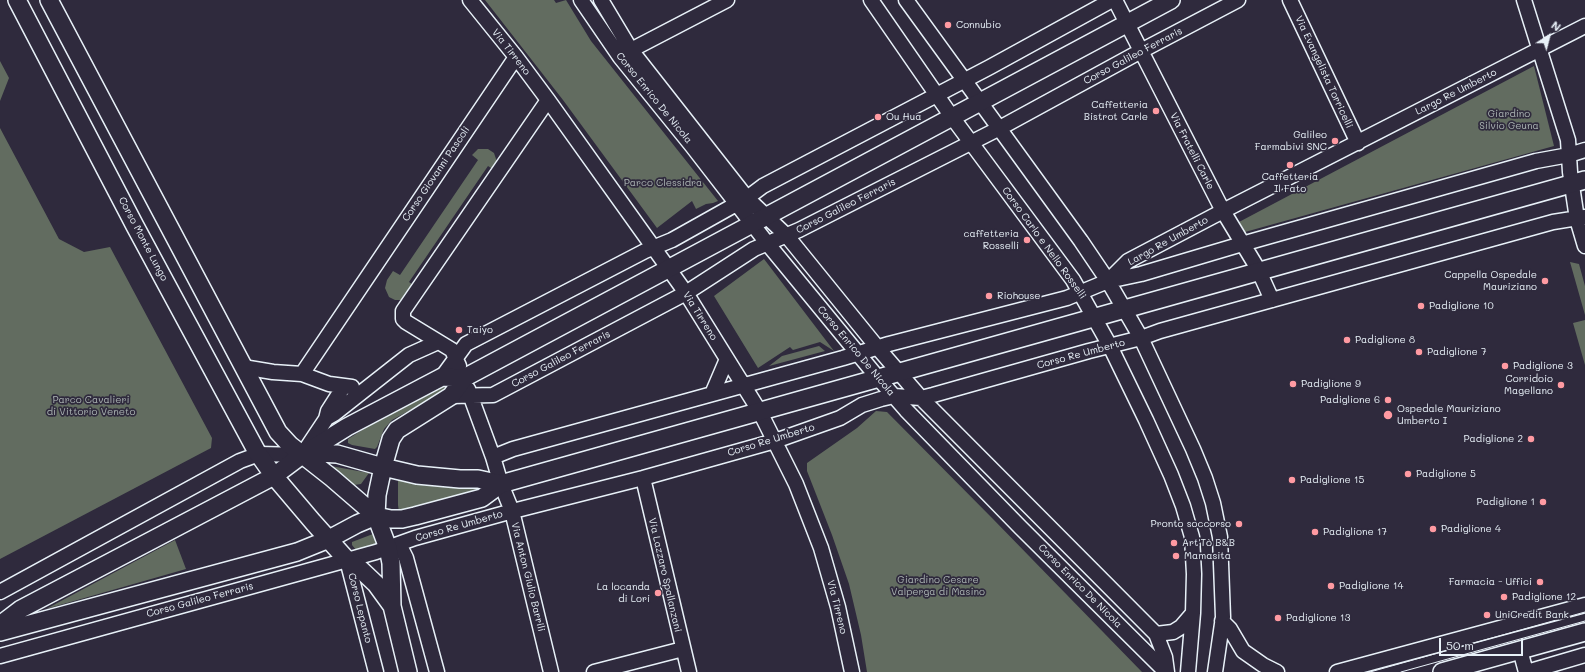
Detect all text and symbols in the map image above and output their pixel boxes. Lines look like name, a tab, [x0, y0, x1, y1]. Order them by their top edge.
street label: Via Evangelista Torricelli	[1293, 14, 1355, 130]
north arrow	[1529, 16, 1569, 56]
text: N	[1549, 17, 1564, 34]
place label: Connubio	[956, 19, 1001, 31]
marker: Connubio	[943, 20, 953, 30]
street label: Corso Galileo Ferraris	[1082, 25, 1184, 87]
street label: Via Tirreno	[489, 27, 533, 77]
street label: Corso Enrico De Nicola	[614, 50, 694, 146]
street label: Largo Re Umberto	[1413, 66, 1499, 118]
place label: Caffetteria Bistrot Carle	[1084, 99, 1148, 122]
marker: Caffetteria Bistrot Carle	[1151, 106, 1161, 116]
park label: Giardino Silvio Geuna	[1479, 108, 1539, 132]
place label: Ou Hua	[886, 111, 921, 123]
street label: Via Fratelli Carle	[1167, 111, 1217, 191]
marker: Ou Hua	[873, 112, 883, 122]
street label: Corso Giovanni Pascoli	[400, 124, 472, 224]
place label: Galileo Farmabivi SNC	[1255, 129, 1327, 152]
marker: Galileo Farmabivi SNC	[1330, 136, 1340, 146]
marker: Caffetteria Il Fato	[1285, 160, 1295, 170]
place label: Caffetteria Il Fato	[1262, 171, 1318, 194]
street label: Corso Galileo Ferraris	[794, 176, 898, 236]
park label: Parco Clessidra	[624, 177, 702, 189]
street label: Corso Carlo e Nello Rosselli	[999, 185, 1089, 301]
street label: Corso Monte Lungo	[116, 195, 170, 283]
street label: Largo Re Umberto	[1126, 214, 1210, 268]
place label: caffetteria Rosselli	[964, 228, 1019, 252]
marker: caffetteria Rosselli	[1022, 235, 1032, 245]
place label: Cappella Ospedale Mauriziano	[1444, 269, 1537, 292]
marker: Cappella Ospedale Mauriziano	[1540, 276, 1550, 286]
street label: Via Tirreno	[680, 289, 720, 343]
place label: Riohouse	[997, 290, 1040, 302]
marker: Riohouse	[984, 291, 994, 301]
place label: Padiglione 10	[1429, 300, 1494, 312]
marker: Padiglione 10	[1416, 301, 1426, 311]
street label: Corso Enrico De Nicola	[815, 304, 897, 398]
place label: Taiyo	[467, 324, 493, 336]
marker: Taiyo	[454, 325, 464, 335]
street label: Corso Galileo Ferraris	[510, 328, 612, 390]
place label: Padiglione 8	[1355, 334, 1415, 346]
marker: Padiglione 8	[1342, 335, 1352, 345]
street label: Corso Re Umberto	[1036, 337, 1126, 371]
place label: Padiglione 7	[1427, 346, 1487, 358]
marker: Padiglione 7	[1414, 347, 1424, 357]
place label: Padiglione 3	[1513, 360, 1573, 372]
marker: Padiglione 3	[1500, 361, 1510, 371]
place label: Corridoio Magellano	[1504, 373, 1553, 396]
place label: Padiglione 9	[1301, 378, 1361, 390]
marker: Padiglione 9	[1288, 379, 1298, 389]
marker: Corridoio Magellano	[1556, 380, 1566, 390]
park label: Parco Cavalieri di Vittorio Veneto	[47, 394, 135, 418]
place label: Padiglione 6	[1320, 394, 1380, 406]
marker: Padiglione 6	[1383, 395, 1393, 405]
place label: Ospedale Mauriziano Umberto I	[1397, 403, 1501, 426]
marker: Ospedale Mauriziano Umberto I	[1382, 409, 1394, 421]
street label: Corso Re Umberto	[726, 421, 816, 459]
place label: Padiglione 2	[1463, 433, 1523, 445]
marker: Padiglione 2	[1526, 434, 1536, 444]
place label: Padiglione 5	[1416, 468, 1476, 480]
marker: Padiglione 5	[1403, 469, 1413, 479]
place label: Padiglione 15	[1300, 474, 1364, 486]
marker: Padiglione 15	[1287, 475, 1297, 485]
place label: Padiglione 1	[1477, 496, 1535, 508]
marker: Padiglione 1	[1538, 497, 1548, 507]
street label: Corso Re Umberto	[414, 508, 504, 544]
street label: Via Lazzaro Spallanzani	[646, 517, 684, 633]
place label: Pronto soccorso	[1151, 518, 1231, 530]
marker: Pronto soccorso	[1234, 519, 1244, 529]
street label: Via Anton Giulio Barrili	[509, 521, 547, 633]
place label: Padiglione 4	[1441, 523, 1501, 535]
marker: Padiglione 4	[1428, 524, 1438, 534]
place label: Padiglione 17	[1323, 526, 1387, 538]
marker: Padiglione 17	[1310, 527, 1320, 537]
place label: Art'Tò B&B	[1182, 537, 1235, 549]
marker: Art'Tò B&B	[1169, 538, 1179, 548]
street label: Corso Enrico De Nicola	[1036, 542, 1124, 630]
place label: Mamasita	[1184, 550, 1231, 562]
marker: Mamasita	[1171, 551, 1181, 561]
street label: Corso Lepanto	[345, 572, 375, 644]
park label: Giardino Cesare Valperga di Masino	[891, 574, 985, 598]
place label: Farmacia - Uffici	[1449, 576, 1532, 588]
marker: Farmacia - Uffici	[1535, 577, 1545, 587]
street label: Via Tirreno	[824, 579, 850, 635]
street label: Corso Galileo Ferraris	[145, 580, 255, 620]
place label: Padiglione 14	[1339, 580, 1403, 592]
place label: La locanda di Lori	[597, 581, 650, 604]
marker: Padiglione 14	[1326, 581, 1336, 591]
marker: La locanda di Lori	[653, 588, 663, 598]
place label: Padiglione 12	[1512, 591, 1576, 603]
marker: Padiglione 12	[1499, 592, 1509, 602]
place label: UniCredit Bank	[1495, 609, 1569, 621]
marker: UniCredit Bank	[1482, 610, 1492, 620]
place label: Padiglione 13	[1286, 612, 1350, 624]
marker: Padiglione 13	[1273, 613, 1283, 623]
scale bar	[1441, 630, 1525, 656]
text: 50 m	[1446, 637, 1474, 653]

